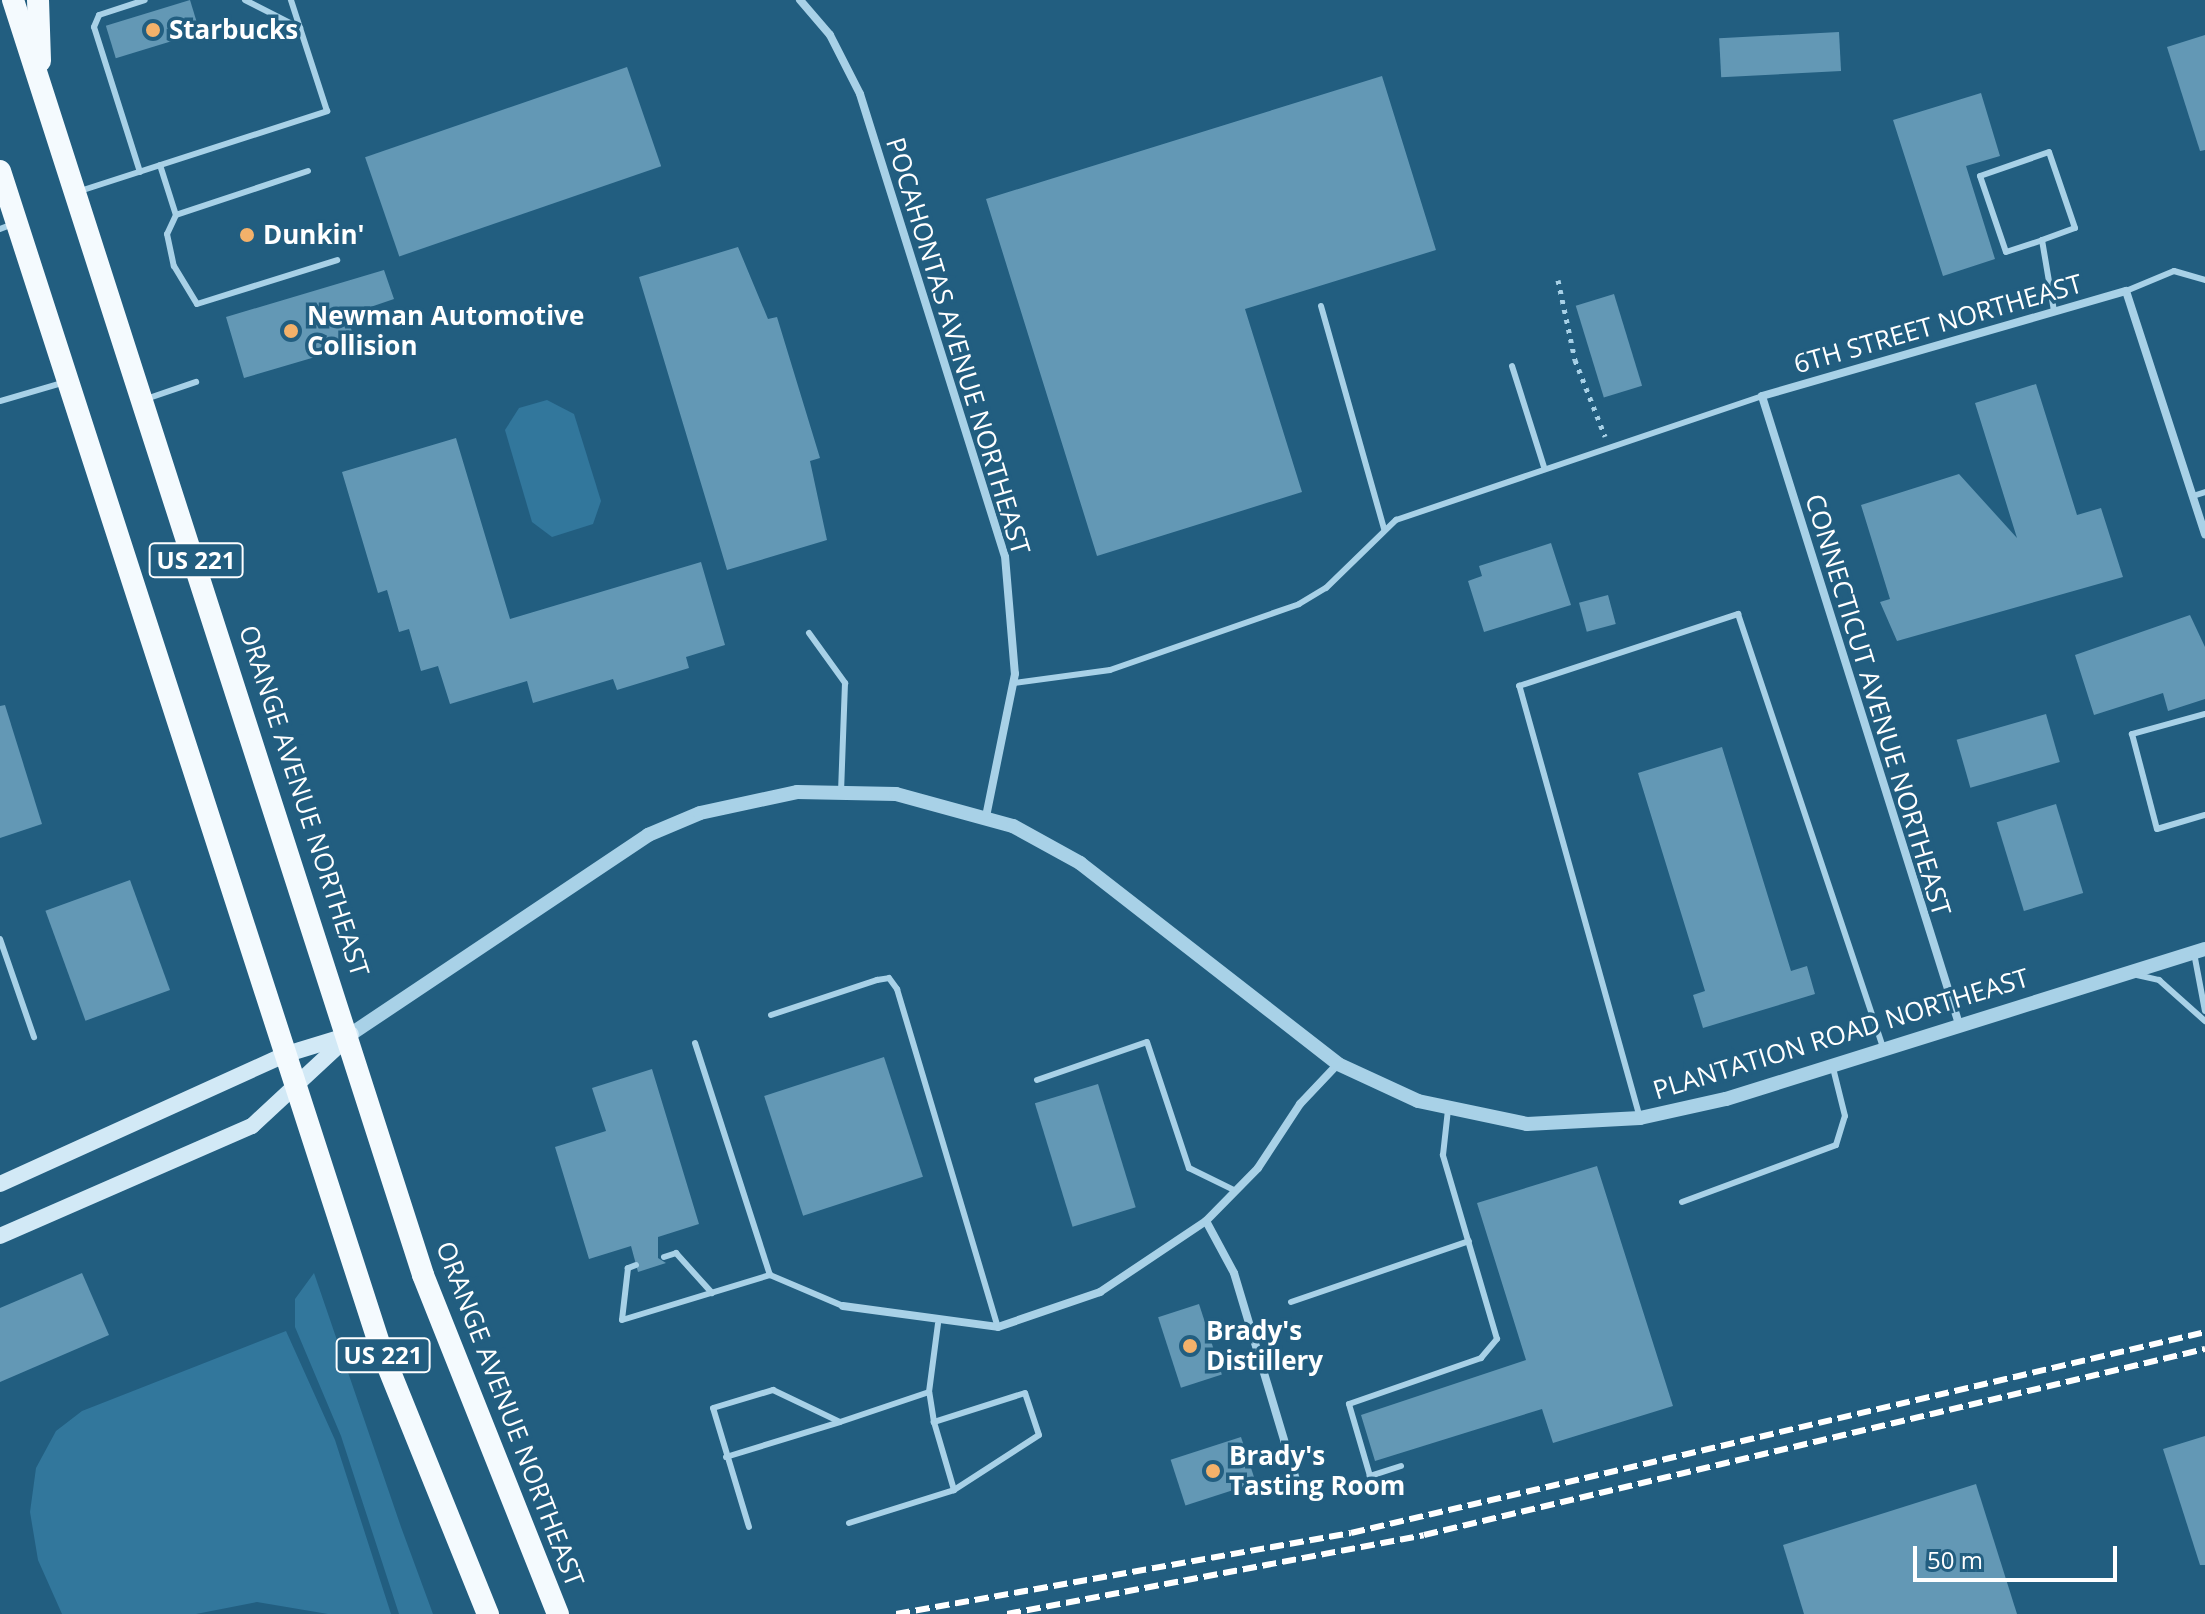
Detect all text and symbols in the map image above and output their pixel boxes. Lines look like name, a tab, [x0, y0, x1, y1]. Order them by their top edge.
place label: Starbucks	[169, 14, 298, 46]
marker: Starbucks	[144, 21, 162, 39]
street label: POCAHONTAS AVENUE NORTHEAST	[880, 134, 1036, 558]
place label: Dunkin'	[263, 219, 364, 251]
marker: Dunkin'	[238, 226, 256, 244]
street label: 6TH STREET NORTHEAST	[1790, 268, 2086, 380]
place label: Newman Automotive Collision	[307, 300, 584, 362]
marker: Newman Automotive Collision	[282, 322, 300, 340]
street label: CONNECTICUT AVENUE NORTHEAST	[1799, 490, 1957, 920]
road number: US 221	[148, 540, 244, 580]
street label: ORANGE AVENUE NORTHEAST	[232, 622, 376, 980]
street label: PLANTATION ROAD NORTHEAST	[1649, 962, 2033, 1106]
street label: ORANGE AVENUE NORTHEAST	[430, 1237, 590, 1591]
place label: Brady's Distillery	[1206, 1315, 1323, 1376]
road number: US 221	[335, 1335, 431, 1375]
marker: Brady's Distillery	[1181, 1337, 1199, 1355]
place label: Brady's Tasting Room	[1229, 1440, 1405, 1502]
marker: Brady's Tasting Room	[1204, 1462, 1222, 1480]
scale bar	[1917, 1530, 2121, 1580]
text: 50 m	[1927, 1543, 1983, 1576]

